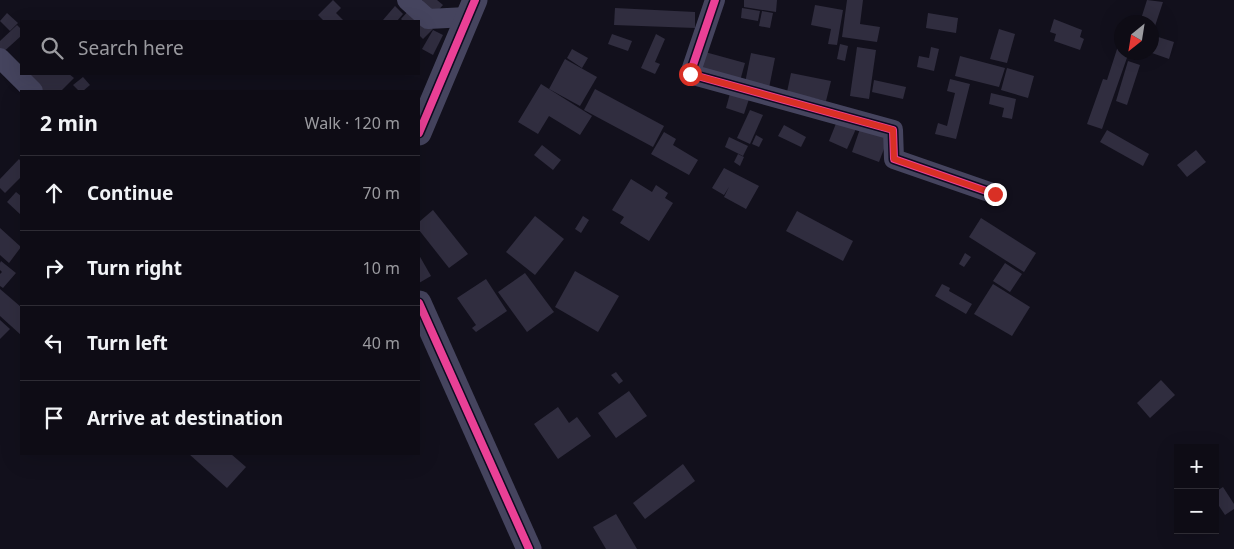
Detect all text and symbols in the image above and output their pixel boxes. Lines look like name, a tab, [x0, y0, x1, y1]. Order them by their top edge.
north arrow	[1114, 15, 1159, 60]
search box	[20, 20, 420, 75]
icon: search	[38, 34, 66, 62]
text: Search here	[78, 35, 184, 61]
route start	[679, 63, 702, 86]
text: 2 min	[40, 109, 98, 137]
text: Walk · 120 m	[305, 112, 400, 134]
icon: ahead	[40, 179, 68, 207]
text: Continue	[87, 180, 173, 206]
text: 70 m	[363, 182, 400, 204]
route end	[984, 183, 1007, 206]
icon: right	[40, 254, 68, 282]
text: Turn right	[87, 255, 182, 281]
text: 10 m	[363, 257, 400, 279]
icon: left	[40, 329, 68, 357]
text: Turn left	[87, 330, 168, 356]
text: 40 m	[363, 332, 400, 354]
icon: arrive	[40, 404, 68, 432]
text: Arrive at destination	[87, 405, 283, 431]
map controls	[1174, 444, 1219, 534]
button: +	[1174, 444, 1219, 489]
button: −	[1174, 489, 1219, 534]

